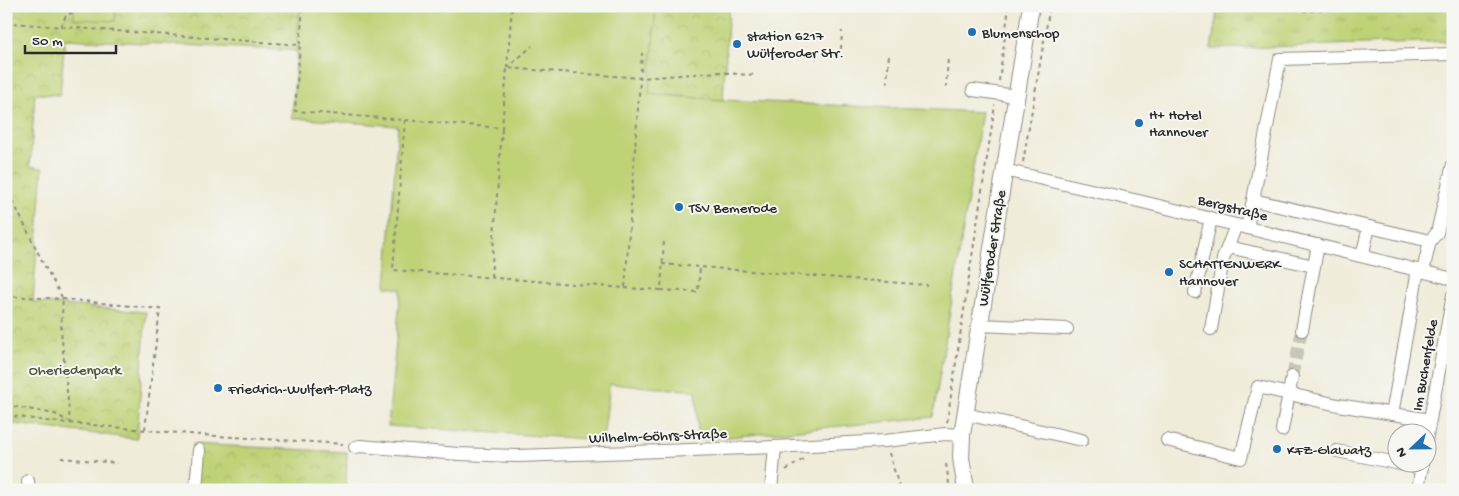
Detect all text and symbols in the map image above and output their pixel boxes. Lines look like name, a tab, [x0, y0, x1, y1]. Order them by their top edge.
scale bar	[25, 22, 116, 54]
place label: Blumenschop	[981, 25, 1060, 43]
marker: Blumenschop	[966, 26, 978, 38]
place label: station 6217 Wülferoder Str.	[747, 28, 844, 63]
text: 50 m	[32, 33, 63, 51]
marker: station 6217 Wülferoder Str.	[731, 38, 743, 50]
place label: H+ Hotel Hannover	[1149, 107, 1209, 142]
marker: H+ Hotel Hannover	[1133, 117, 1145, 129]
street label: Wülferoder Straße	[975, 189, 1011, 308]
street label: Bergstraße	[1195, 191, 1270, 226]
place label: TSV Bemerode	[688, 200, 777, 218]
marker: TSV Bemerode	[673, 201, 685, 213]
place label: SCHATTENWERK Hannover	[1179, 256, 1282, 291]
marker: SCHATTENWERK Hannover	[1163, 266, 1175, 278]
street label: Im Buchenfelde	[1409, 318, 1443, 413]
park label: Oheriedenpark	[29, 362, 123, 380]
place label: Friedrich-Wulfert-Platz	[227, 381, 372, 399]
marker: Friedrich-Wulfert-Platz	[212, 382, 224, 394]
north arrow	[1386, 424, 1436, 474]
street label: Wilhelm-Göhrs-Straße	[589, 426, 728, 448]
place label: KFZ-Glawatz	[1287, 442, 1372, 460]
marker: KFZ-Glawatz	[1271, 443, 1283, 455]
text: N	[1393, 445, 1412, 459]

